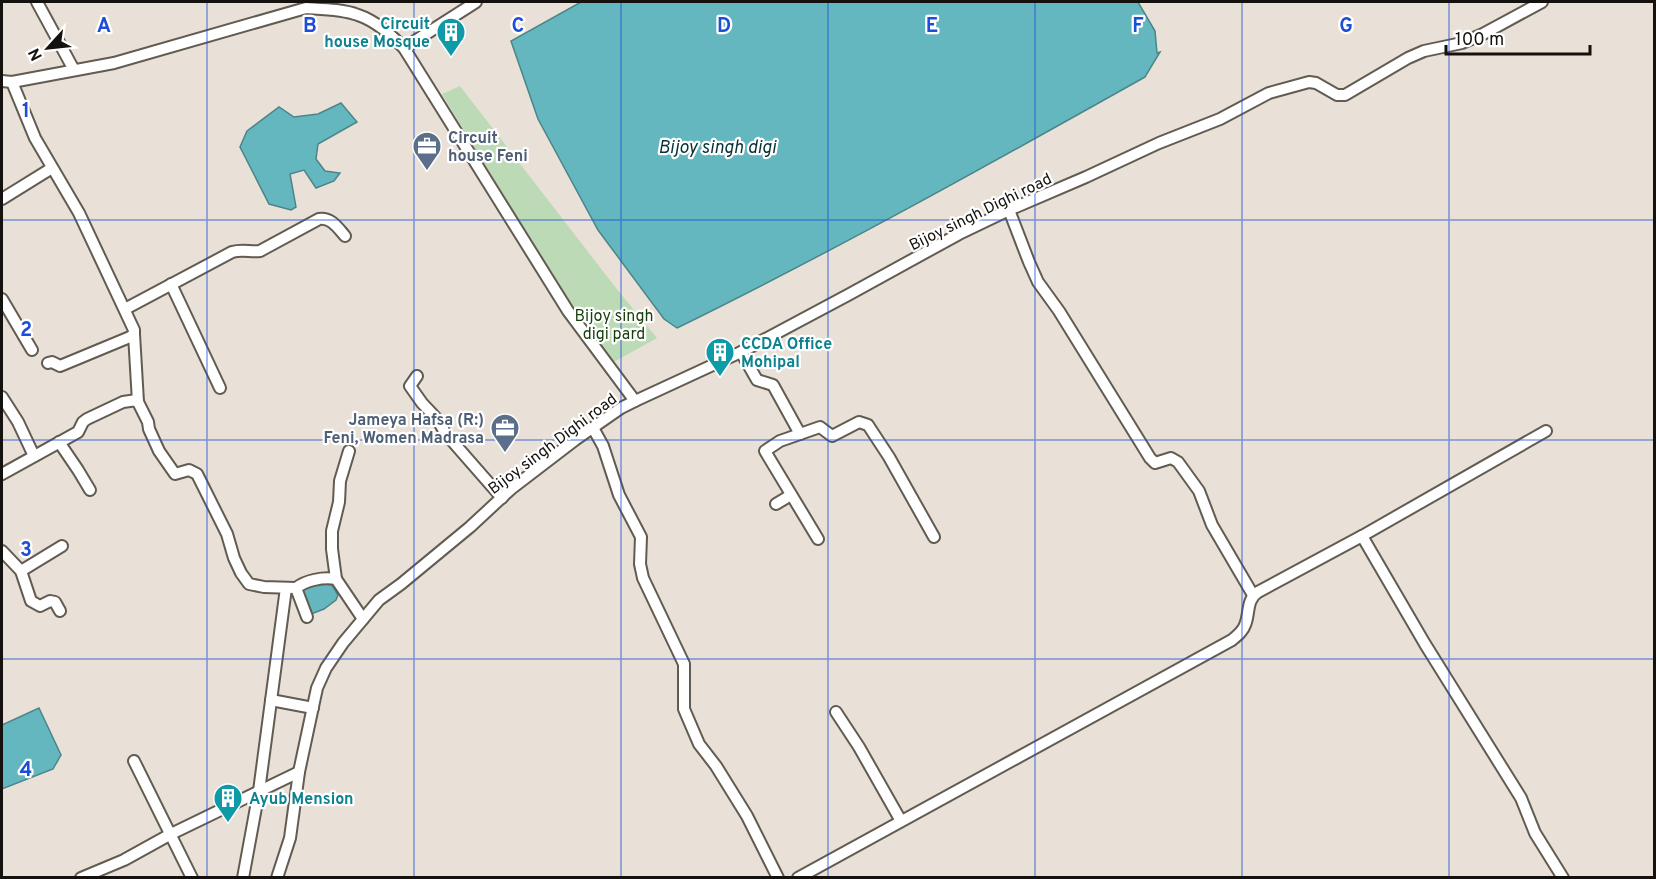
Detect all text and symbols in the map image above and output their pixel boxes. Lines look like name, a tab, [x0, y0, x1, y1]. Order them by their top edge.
text: A	[97, 14, 111, 40]
text: B	[303, 14, 317, 40]
text: C	[512, 14, 524, 40]
text: D	[717, 14, 731, 40]
text: E	[926, 14, 938, 40]
text: F	[1132, 14, 1144, 40]
text: G	[1339, 14, 1353, 40]
place label: Circuit house Mosque	[324, 15, 430, 53]
building icon: Circuit house Mosque	[435, 16, 467, 58]
north arrow	[18, 18, 78, 78]
scale bar	[1446, 18, 1590, 56]
text: 100 m	[1455, 29, 1504, 52]
text: N	[25, 44, 48, 64]
text: 1	[22, 99, 30, 125]
place label: Circuit house Feni	[448, 129, 528, 167]
office icon: Circuit house Feni	[411, 130, 443, 172]
water label: Bijoy singh digi	[658, 137, 777, 160]
street label: Bijoy singh Dighi road	[906, 170, 1055, 256]
park label: Bijoy singh digi pard	[574, 307, 654, 345]
text: 2	[20, 318, 32, 344]
place label: CCDA Office Mohipal	[741, 335, 832, 373]
building icon: CCDA Office Mohipal	[704, 336, 736, 378]
street label: Bijoy singh Dighi road	[485, 390, 622, 500]
place label: Jameya Hafsa (R:) Feni, Women Madrasa	[323, 411, 484, 449]
office icon: Jameya Hafsa (R:) Feni, Women Madrasa	[489, 412, 521, 454]
text: 3	[20, 538, 32, 564]
text: 4	[20, 758, 32, 784]
building icon: Ayub Mension	[212, 782, 244, 824]
place label: Ayub Mension	[249, 790, 354, 810]

